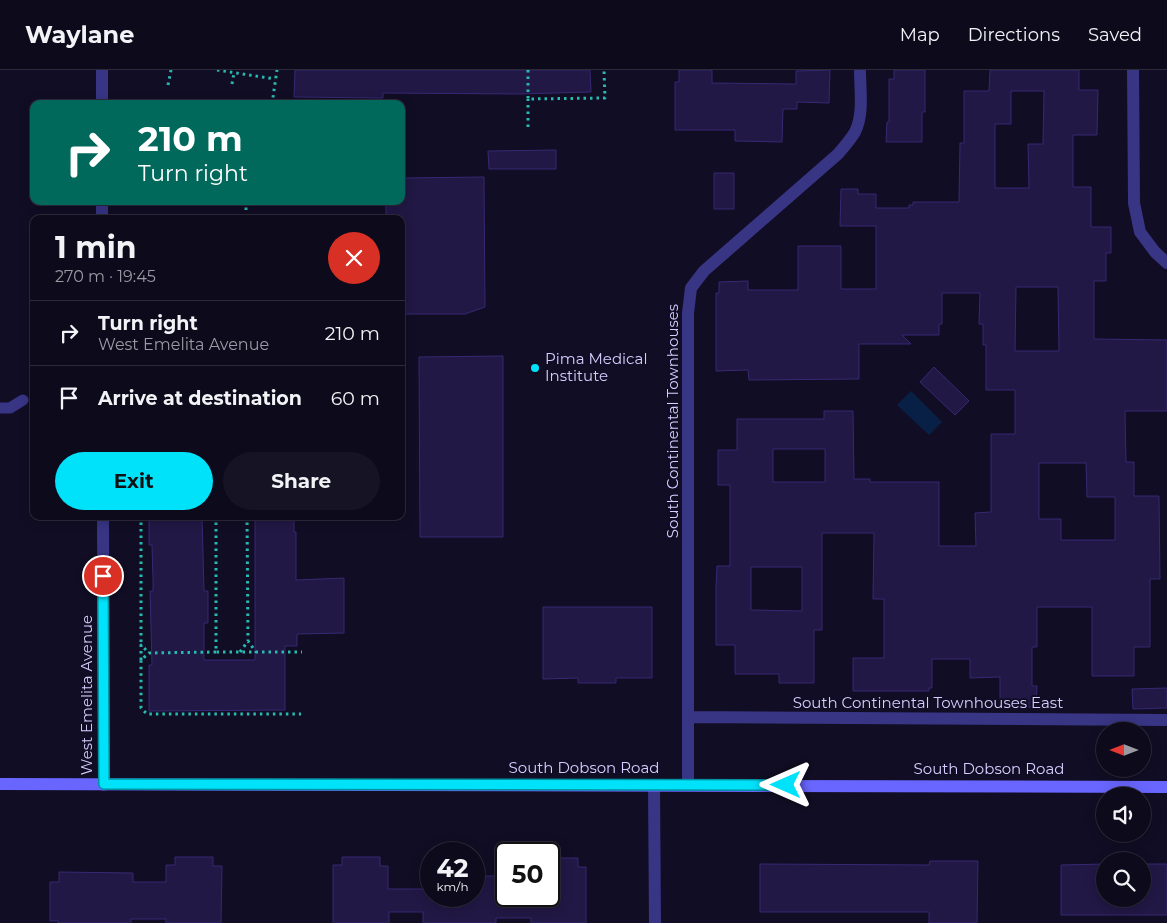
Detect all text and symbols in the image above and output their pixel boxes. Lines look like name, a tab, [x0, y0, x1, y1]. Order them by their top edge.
text: Waylane	[25, 20, 134, 49]
text: Map	[900, 24, 940, 46]
text: Directions	[968, 24, 1060, 46]
text: Saved	[1088, 24, 1142, 46]
text: 210 m	[138, 117, 243, 160]
icon: right	[55, 120, 120, 185]
text: Turn right	[138, 160, 248, 187]
text: 1 min	[55, 229, 136, 266]
button: close	[328, 232, 380, 284]
text: 270 m · 19:45	[55, 267, 156, 286]
street label: South Continental Townhouses	[663, 304, 682, 538]
text: Turn right	[98, 312, 198, 335]
icon: right	[55, 319, 83, 347]
text: 210 m	[325, 322, 380, 345]
text: West Emelita Avenue	[98, 335, 269, 354]
place label: Pima Medical Institute	[545, 349, 647, 385]
marker: Pima Medical Institute	[529, 362, 541, 374]
icon: arrive	[55, 384, 83, 412]
text: Arrive at destination	[98, 387, 302, 410]
text: 60 m	[331, 387, 380, 410]
button: Exit	[55, 452, 213, 510]
button: Share	[223, 452, 380, 510]
pin	[82, 555, 124, 597]
icon: arrive	[89, 562, 117, 590]
street label: West Emelita Avenue	[77, 615, 96, 775]
street label: South Continental Townhouses East	[793, 693, 1063, 712]
north arrow	[1096, 722, 1151, 778]
map controls	[1096, 722, 1151, 907]
street label: South Dobson Road	[509, 758, 659, 777]
position arrow	[759, 758, 811, 810]
street label: South Dobson Road	[914, 759, 1064, 778]
button: sound	[1096, 787, 1151, 842]
speed limit sign: 50	[495, 842, 560, 907]
button: search	[1096, 852, 1151, 907]
text: 42	[437, 853, 468, 883]
text: km/h	[436, 879, 469, 894]

